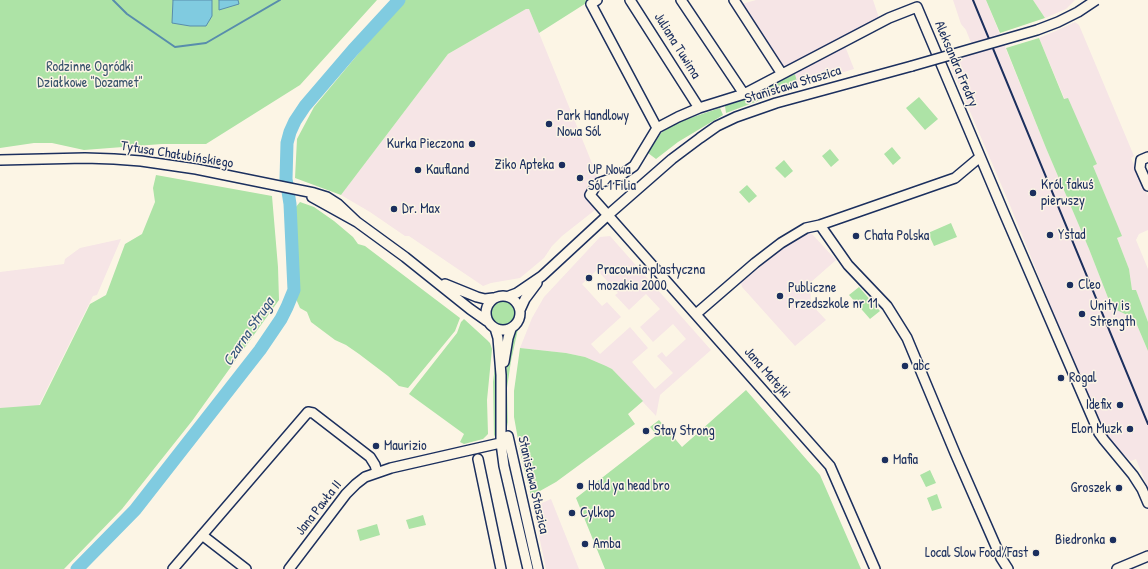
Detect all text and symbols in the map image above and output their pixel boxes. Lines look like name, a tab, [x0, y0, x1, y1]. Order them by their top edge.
street label: Juliana Tuwima	[650, 10, 704, 82]
street label: Aleksandra Fredry	[930, 19, 982, 109]
park label: Rodzinne Ogródki Działkowe "Dozamet"	[37, 59, 143, 92]
street label: Stanisława Staszica	[743, 62, 843, 108]
place label: Park Handlowy Nowa Sól	[557, 108, 629, 140]
marker: Park Handlowy Nowa Sól	[544, 119, 554, 129]
place label: Kurka Pieczona	[387, 136, 464, 152]
street label: Tytusa Chałubińskiego	[119, 138, 235, 172]
marker: Kurka Pieczona	[467, 139, 477, 149]
place label: Ziko Apteka	[495, 157, 554, 173]
marker: Ziko Apteka	[557, 160, 567, 170]
place label: Kaufland	[426, 162, 469, 178]
place label: UP Nowa Sól 1 Filia	[588, 162, 636, 194]
marker: Kaufland	[413, 165, 423, 175]
marker: UP Nowa Sól 1 Filia	[575, 173, 585, 183]
place label: Król fakuś pierwszy	[1041, 177, 1094, 210]
marker: Król fakuś pierwszy	[1028, 188, 1038, 198]
place label: Dr. Max	[402, 201, 440, 217]
marker: Dr. Max	[389, 204, 399, 214]
place label: Ystad	[1058, 227, 1085, 243]
place label: Chata Polska	[864, 228, 929, 244]
marker: Ystad	[1045, 230, 1055, 240]
marker: Chata Polska	[851, 231, 861, 241]
place label: Pracownia plastyczna mozakia 2000	[597, 262, 705, 294]
marker: Pracownia plastyczna mozakia 2000	[584, 273, 594, 283]
place label: Cleo	[1078, 277, 1101, 293]
place label: Publiczne Przedszkole nr 11	[788, 280, 878, 312]
marker: Cleo	[1065, 280, 1075, 290]
marker: Publiczne Przedszkole nr 11	[775, 291, 785, 301]
water label: Czarna Struga	[220, 294, 278, 370]
place label: Unity is Strength	[1090, 298, 1135, 330]
marker: Unity is Strength	[1077, 309, 1087, 319]
street label: Jana Matejki	[740, 344, 794, 402]
place label: abc	[913, 358, 930, 374]
marker: abc	[900, 361, 910, 371]
place label: Rogal	[1069, 370, 1096, 386]
marker: Rogal	[1056, 373, 1066, 383]
place label: Idefix	[1086, 397, 1112, 413]
marker: Idefix	[1115, 400, 1125, 410]
place label: Elon Muzk	[1071, 421, 1122, 437]
place label: Stay Strong	[654, 423, 715, 439]
marker: Elon Muzk	[1125, 424, 1135, 434]
marker: Stay Strong	[641, 426, 651, 436]
street label: Stanisława Staszica	[514, 435, 552, 535]
place label: Maurizio	[384, 438, 427, 454]
marker: Maurizio	[371, 441, 381, 451]
place label: Mafia	[893, 452, 918, 468]
marker: Mafia	[880, 455, 890, 465]
street label: Jana Pawła II	[292, 477, 346, 539]
place label: Hold ya head bro	[588, 478, 670, 494]
place label: Groszek	[1070, 480, 1111, 496]
marker: Hold ya head bro	[575, 481, 585, 491]
marker: Groszek	[1114, 483, 1124, 493]
place label: Cylkop	[580, 505, 615, 521]
marker: Cylkop	[567, 508, 577, 518]
place label: Biedronka	[1055, 532, 1105, 548]
marker: Biedronka	[1108, 535, 1118, 545]
place label: Amba	[593, 536, 621, 552]
marker: Amba	[580, 539, 590, 549]
place label: Local Slow Food/Fast	[925, 545, 1028, 561]
marker: Local Slow Food/Fast	[1031, 548, 1041, 558]

